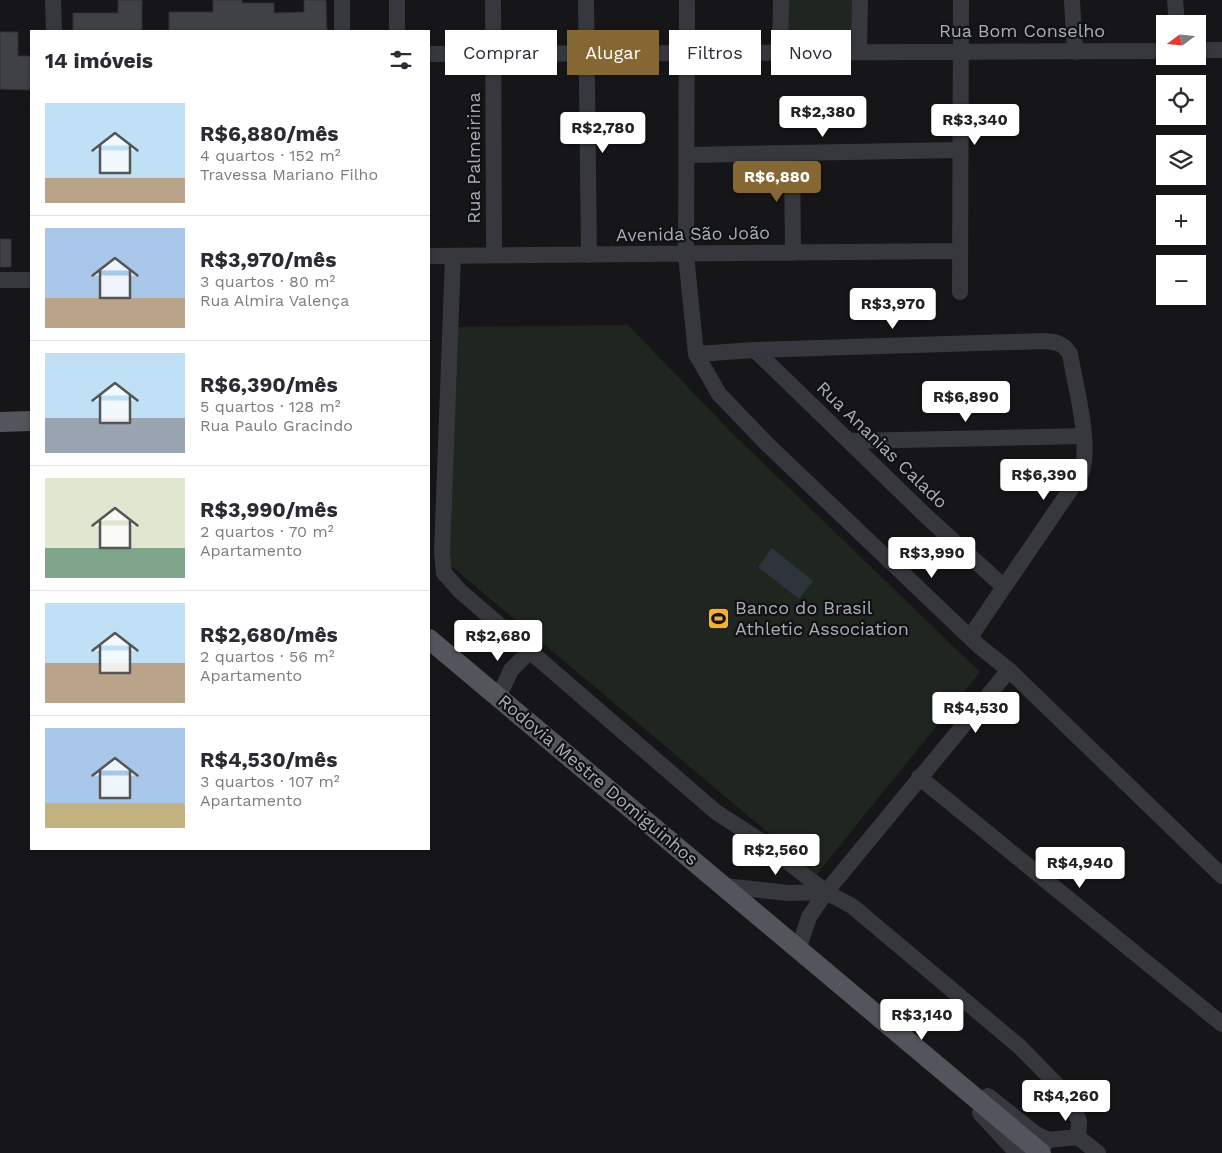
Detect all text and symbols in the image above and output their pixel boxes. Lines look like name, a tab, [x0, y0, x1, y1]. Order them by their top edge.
north arrow	[1156, 15, 1206, 65]
map controls	[1156, 15, 1206, 305]
street label: Rua Bom Conselho	[939, 20, 1105, 41]
chip: Comprar	[445, 30, 557, 75]
chip: Alugar	[567, 30, 659, 75]
chip: Filtros	[669, 30, 761, 75]
chip: Novo	[771, 30, 851, 75]
icon: filters	[387, 46, 415, 74]
text: 14 imóveis	[45, 48, 153, 73]
button: locate	[1156, 75, 1206, 125]
street label: Rua Palmeirina	[463, 92, 484, 224]
pin: R$2,380	[777, 96, 869, 138]
text: R$2,380	[790, 102, 856, 121]
pin: R$3,340	[929, 104, 1021, 146]
text: R$3,340	[942, 110, 1008, 129]
pin: R$2,780	[557, 112, 649, 154]
text: R$2,780	[571, 118, 635, 137]
text: R$6,880/mês	[200, 121, 339, 146]
icon: home	[85, 123, 145, 183]
button: layers	[1156, 135, 1206, 185]
text: 4 quartos · 152 m²	[200, 146, 341, 165]
pin: R$6,880	[731, 160, 823, 203]
text: Travessa Mariano Filho	[200, 165, 378, 184]
text: R$6,880	[744, 167, 810, 186]
button: +	[1156, 195, 1206, 245]
street label: Avenida São João	[616, 222, 770, 245]
text: R$3,970/mês	[200, 247, 336, 272]
icon: home	[85, 248, 145, 308]
button: −	[1156, 255, 1206, 305]
text: 3 quartos · 80 m²	[200, 272, 335, 291]
pin: R$3,970	[847, 288, 939, 330]
text: Rua Almira Valença	[200, 291, 349, 310]
text: R$3,970	[861, 294, 925, 313]
text: R$6,390/mês	[200, 372, 338, 397]
icon: home	[85, 373, 145, 433]
street label: Rua Ananias Calado	[813, 377, 952, 512]
pin: R$6,890	[920, 380, 1012, 423]
text: R$6,890	[933, 387, 999, 406]
text: 5 quartos · 128 m²	[200, 397, 341, 416]
text: Rua Paulo Gracindo	[200, 416, 353, 435]
pin: R$6,390	[998, 458, 1090, 501]
text: R$6,390	[1011, 465, 1077, 484]
text: R$3,990/mês	[200, 497, 338, 522]
icon: home	[85, 498, 145, 558]
text: 2 quartos · 70 m²	[200, 522, 334, 541]
pin: R$3,990	[886, 536, 978, 579]
text: Apartamento	[200, 541, 302, 560]
text: R$3,990	[899, 543, 965, 562]
place label: Banco do Brasil Athletic Association	[735, 597, 909, 639]
sports icon: Banco do Brasil Athletic Association	[707, 606, 731, 630]
pin: R$2,680	[452, 620, 544, 662]
text: R$2,680/mês	[200, 622, 338, 647]
icon: home	[85, 623, 145, 683]
text: R$2,680	[465, 626, 531, 645]
text: 2 quartos · 56 m²	[200, 647, 335, 666]
text: Apartamento	[200, 666, 302, 685]
street label: Rodovia Mestre Domiguinhos	[494, 690, 703, 869]
pin: R$4,530	[930, 692, 1022, 734]
text: R$4,530	[943, 698, 1009, 717]
text: R$4,530/mês	[200, 747, 337, 772]
icon: home	[85, 748, 145, 808]
text: 3 quartos · 107 m²	[200, 772, 340, 791]
text: Apartamento	[200, 791, 302, 810]
pin: R$2,560	[730, 834, 822, 876]
text: R$2,560	[744, 840, 808, 859]
pin: R$4,940	[1034, 846, 1126, 889]
text: R$4,940	[1047, 853, 1113, 872]
pin: R$3,140	[876, 998, 968, 1041]
text: R$3,140	[891, 1005, 953, 1024]
pin: R$4,260	[1020, 1080, 1112, 1122]
text: R$4,260	[1033, 1086, 1099, 1105]

